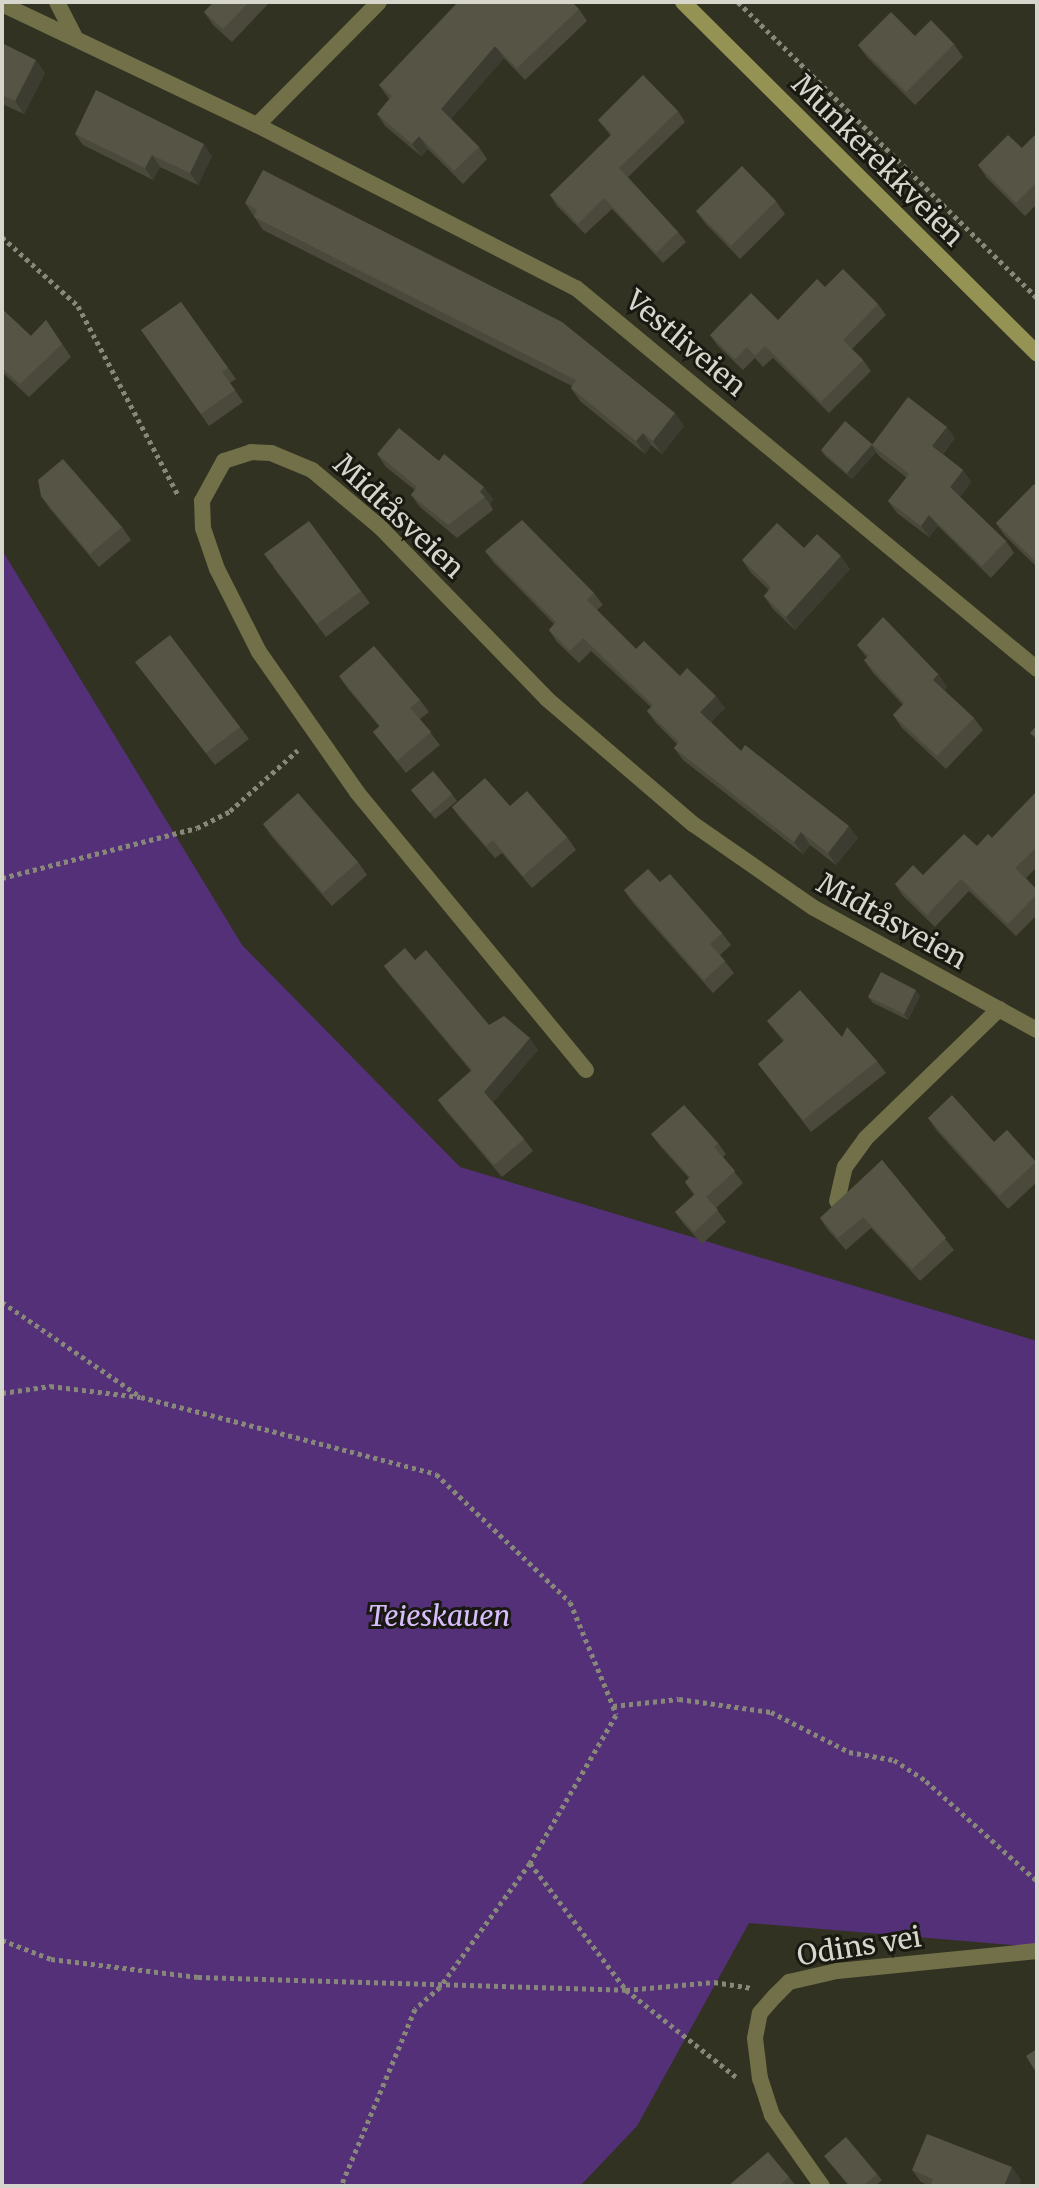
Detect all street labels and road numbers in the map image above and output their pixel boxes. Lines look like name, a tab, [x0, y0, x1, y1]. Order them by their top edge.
street label: Munkerekkveien	[785, 67, 971, 253]
street label: Vestliveien	[619, 283, 753, 403]
street label: Midtåsveien	[327, 447, 471, 585]
street label: Midtåsveien	[811, 866, 973, 976]
street label: Odins vei	[795, 1920, 923, 1972]

